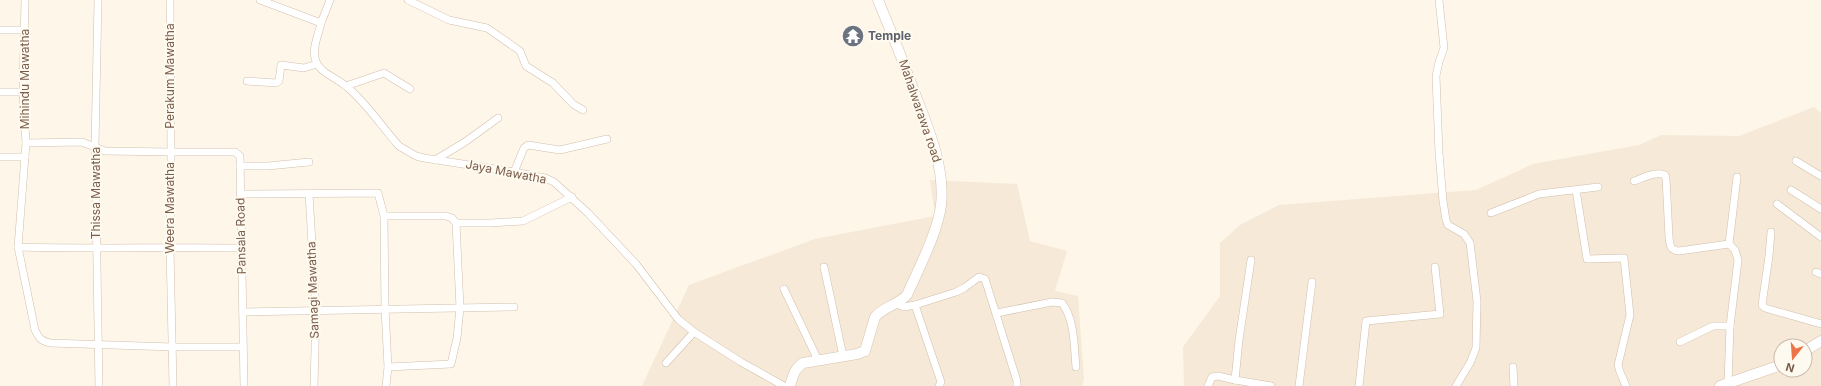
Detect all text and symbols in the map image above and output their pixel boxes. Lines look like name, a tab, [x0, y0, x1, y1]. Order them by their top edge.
street label: Perakum Mawatha	[162, 23, 177, 129]
temple icon: Temple	[840, 23, 866, 49]
place label: Temple	[868, 28, 911, 43]
street label: Mihindu Mawatha	[17, 29, 32, 129]
street label: Mahalwarawa road	[896, 57, 945, 164]
street label: Thissa Mawatha	[88, 147, 103, 239]
street label: Jaya Mawatha	[464, 156, 548, 187]
street label: Weera Mawatha	[162, 162, 177, 254]
street label: Pansala Road	[232, 198, 249, 274]
street label: Samagi Mawatha	[303, 241, 322, 339]
north arrow	[1773, 338, 1813, 378]
text: N	[1784, 360, 1796, 375]

